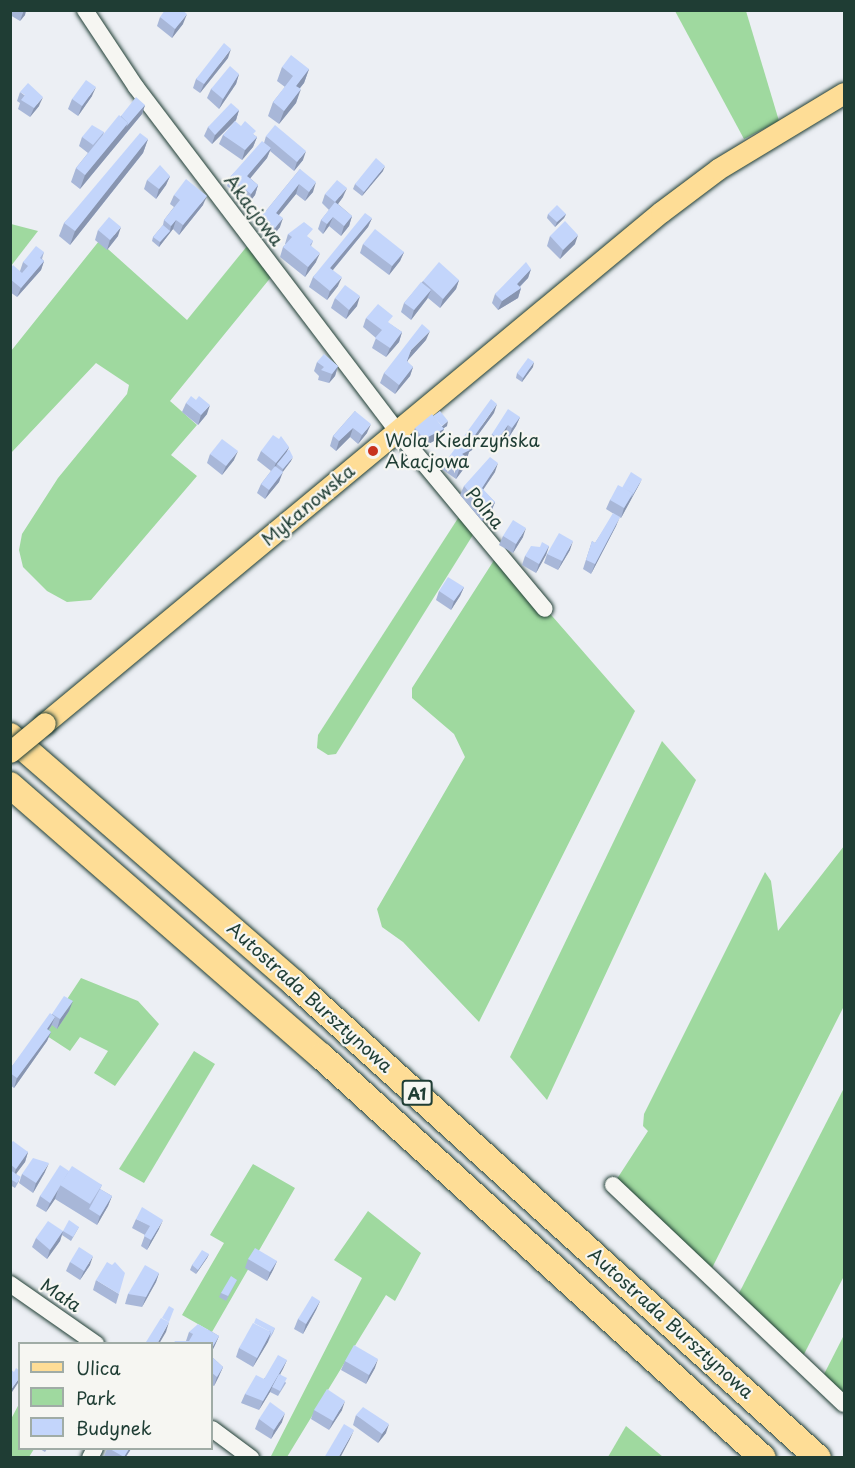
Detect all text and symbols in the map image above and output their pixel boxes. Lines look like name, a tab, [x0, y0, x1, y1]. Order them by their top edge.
street label: Akacjowa	[220, 170, 288, 250]
place label: Wola Kiedrzyńska Akacjowa	[385, 430, 539, 472]
marker: Wola Kiedrzyńska Akacjowa	[366, 444, 380, 458]
street label: Mykanowska	[257, 460, 359, 550]
street label: Polna	[461, 483, 509, 533]
street label: Autostrada Bursztynowa	[223, 917, 397, 1077]
road number: A1	[400, 1080, 434, 1106]
street label: Autostrada Bursztynowa	[584, 1243, 758, 1403]
street label: Mała	[37, 1274, 85, 1316]
legend	[18, 1342, 213, 1450]
text: Ulica	[76, 1354, 121, 1381]
text: Park	[76, 1384, 116, 1411]
text: Budynek	[76, 1414, 152, 1441]

